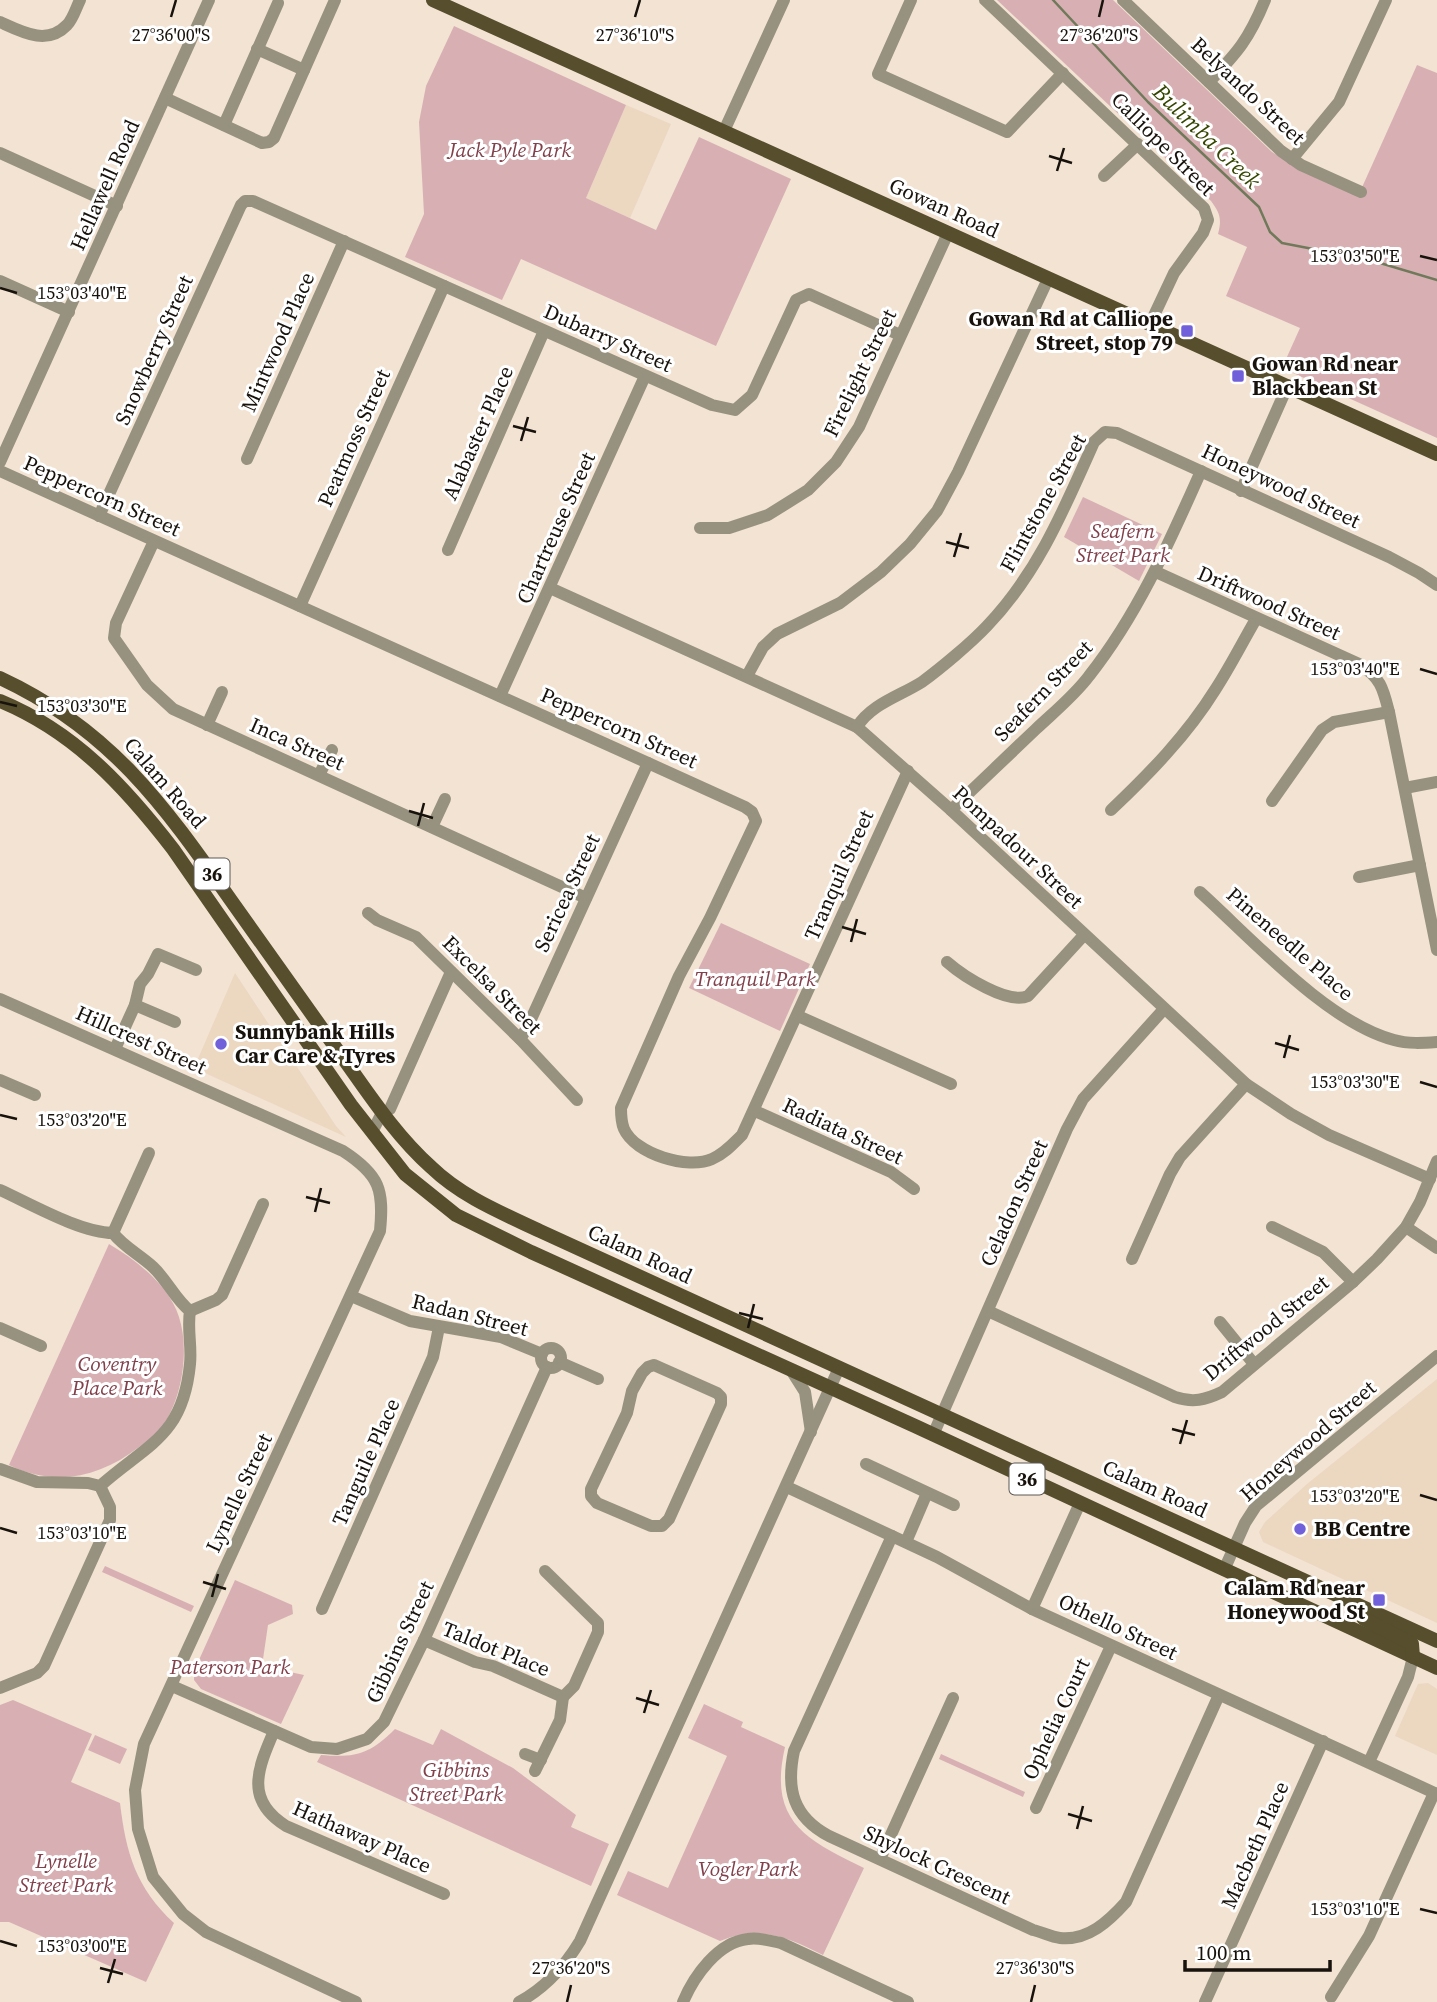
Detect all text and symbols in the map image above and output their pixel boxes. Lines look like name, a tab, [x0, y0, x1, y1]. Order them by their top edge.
text: 27°36'00"S	[132, 22, 210, 47]
text: 27°36'10"S	[596, 22, 674, 47]
text: 27°36'20"S	[1060, 22, 1138, 47]
street label: Belyando Street	[1185, 30, 1312, 151]
water label: Bulimba Creek	[1145, 75, 1268, 196]
street label: Calliope Street	[1105, 85, 1222, 202]
street label: Hellawell Road	[63, 115, 146, 255]
park label: Jack Pyle Park	[446, 135, 571, 164]
street label: Gowan Road	[885, 170, 1004, 245]
text: 153°03'50"E	[1310, 243, 1400, 268]
street label: Mintwood Place	[234, 267, 321, 416]
street label: Snowberry Street	[107, 270, 200, 429]
text: 153°03'40"E	[37, 280, 127, 305]
street label: Dubarry Street	[539, 296, 677, 379]
street label: Firelight Street	[816, 304, 903, 442]
place label: Gowan Rd at Calliope Street, stop 79	[968, 304, 1173, 357]
marker: Gowan Rd at Calliope Street, stop 79	[1179, 323, 1195, 339]
place label: Gowan Rd near Blackbean St	[1252, 349, 1398, 402]
street label: Alabaster Place	[435, 361, 520, 504]
street label: Peatmoss Street	[310, 364, 397, 511]
marker: Gowan Rd near Blackbean St	[1230, 368, 1246, 384]
street label: Flintstone Street	[993, 428, 1093, 577]
street label: Honeywood Street	[1197, 436, 1365, 535]
street label: Chartreuse Street	[509, 447, 602, 608]
street label: Peppercorn Street	[19, 448, 185, 543]
park label: Seafern Street Park	[1076, 516, 1170, 569]
street label: Driftwood Street	[1193, 558, 1345, 647]
street label: Seafern Street	[987, 633, 1099, 748]
text: 153°03'40"E	[1310, 656, 1400, 681]
street label: Peppercorn Street	[536, 680, 702, 775]
text: 153°03'30"E	[37, 693, 127, 718]
street label: Inca Street	[245, 710, 349, 777]
street label: Calam Road	[118, 731, 213, 835]
street label: Pompadour Street	[947, 779, 1090, 915]
street label: Tranquil Street	[797, 805, 880, 944]
street label: Sericea Street	[527, 829, 607, 957]
road number: 36	[194, 859, 230, 890]
street label: Pineneedle Place	[1220, 880, 1360, 1007]
street label: Excelsa Street	[436, 929, 548, 1041]
park label: Tranquil Park	[694, 964, 816, 993]
street label: Hillcrest Street	[71, 998, 211, 1081]
place label: Sunnybank Hills Car Care & Tyres	[235, 1017, 396, 1070]
marker: Sunnybank Hills Car Care & Tyres	[213, 1036, 229, 1052]
text: 153°03'30"E	[1310, 1069, 1400, 1094]
street label: Radiata Street	[778, 1090, 908, 1171]
text: 153°03'20"E	[37, 1107, 127, 1132]
street label: Celadon Street	[973, 1135, 1054, 1271]
street label: Calam Road	[583, 1217, 697, 1290]
street label: Driftwood Street	[1197, 1268, 1335, 1387]
street label: Radan Street	[409, 1286, 531, 1343]
park label: Coventry Place Park	[71, 1349, 162, 1402]
street label: Honeywood Street	[1233, 1373, 1382, 1508]
street label: Tanguile Place	[325, 1394, 407, 1530]
street label: Lynelle Street	[198, 1428, 279, 1557]
street label: Calam Road	[1098, 1453, 1212, 1525]
road number: 36	[1010, 1464, 1044, 1494]
text: 153°03'20"E	[1310, 1483, 1400, 1508]
place label: BB Centre	[1314, 1514, 1410, 1543]
text: 153°03'10"E	[37, 1520, 127, 1545]
marker: BB Centre	[1292, 1521, 1308, 1537]
place label: Calam Rd near Honeywood St	[1224, 1573, 1365, 1626]
street label: Gibbins Street	[359, 1576, 441, 1708]
street label: Othello Street	[1054, 1586, 1183, 1667]
marker: Calam Rd near Honeywood St	[1371, 1592, 1387, 1608]
street label: Taldot Place	[438, 1614, 554, 1683]
park label: Paterson Park	[169, 1652, 290, 1681]
street label: Ophelia Court	[1015, 1653, 1096, 1784]
park label: Gibbins Street Park	[409, 1755, 503, 1808]
street label: Macbeth Place	[1214, 1777, 1296, 1913]
street label: Hathaway Place	[289, 1793, 436, 1880]
street label: Shylock Crescent	[859, 1818, 1016, 1911]
park label: Lynelle Street Park	[19, 1846, 113, 1899]
park label: Vogler Park	[698, 1854, 798, 1883]
text: 153°03'10"E	[1310, 1896, 1400, 1921]
scale bar	[1185, 1928, 1330, 1972]
text: 153°03'00"E	[37, 1933, 127, 1958]
text: 100 m	[1196, 1938, 1251, 1967]
text: 27°36'20"S	[532, 1955, 610, 1980]
text: 27°36'30"S	[996, 1955, 1074, 1980]

